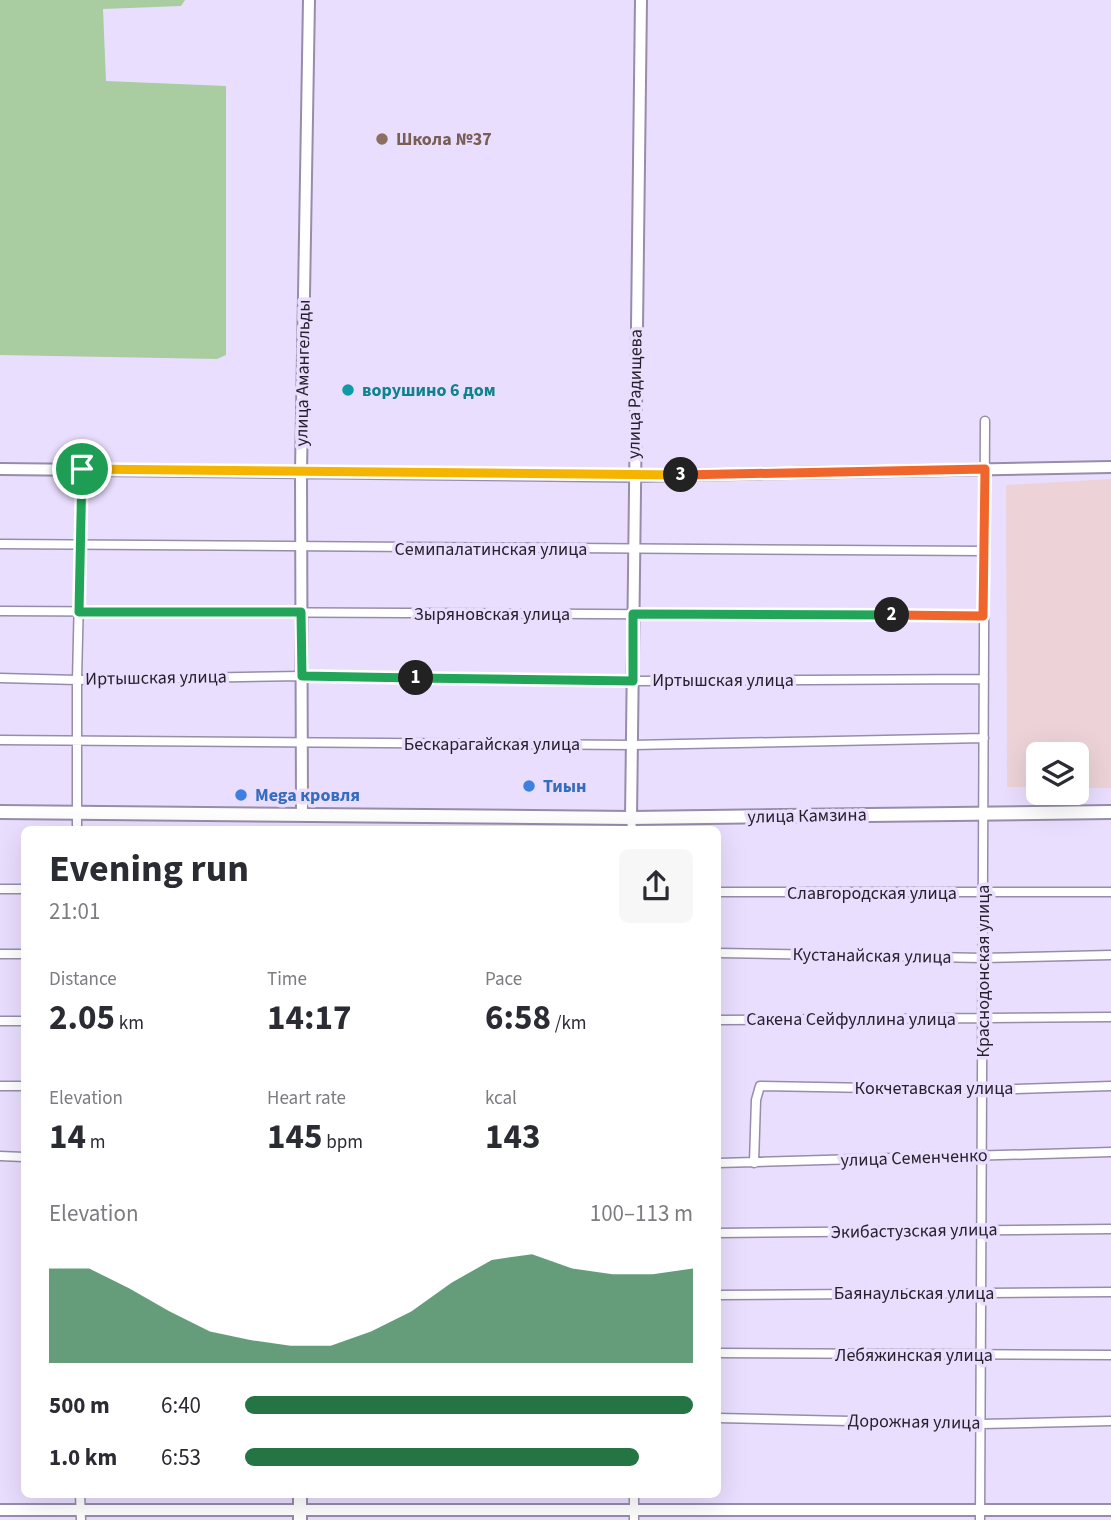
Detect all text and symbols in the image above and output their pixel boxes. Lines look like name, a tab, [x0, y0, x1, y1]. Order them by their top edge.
place label: Школа №37	[396, 127, 492, 152]
marker: Школа №37	[374, 131, 390, 147]
street label: улица Амангельды	[289, 299, 317, 447]
street label: улица Радищева	[621, 329, 649, 459]
place label: ворушино 6 дом	[362, 378, 496, 403]
marker: ворушино 6 дом	[340, 382, 356, 398]
pin	[52, 439, 112, 499]
icon: arrive	[63, 450, 101, 488]
pin: 3	[664, 458, 698, 492]
text: 3	[675, 461, 686, 488]
street label: Семипалатинская улица	[395, 537, 587, 562]
pin: 2	[874, 598, 910, 632]
text: 2	[886, 601, 897, 628]
street label: Зыряновская улица	[414, 602, 570, 627]
pin: 1	[398, 660, 434, 696]
street label: Иртышская улица	[85, 664, 227, 692]
text: 1	[410, 664, 421, 691]
street label: Иртышская улица	[652, 668, 794, 693]
street label: Бескарагайская улица	[404, 732, 580, 757]
map controls	[1026, 742, 1089, 805]
button: layers	[1026, 742, 1089, 805]
place label: Тиын	[543, 774, 587, 799]
marker: Тиын	[521, 778, 537, 794]
place label: Mega кровля	[255, 783, 360, 808]
marker: Mega кровля	[233, 787, 249, 803]
street label: улица Камзина	[747, 802, 867, 830]
text: Evening run	[49, 842, 249, 896]
button: share	[619, 849, 693, 923]
street label: Славгородская улица	[787, 881, 957, 906]
street label: Краснодонская улица	[971, 885, 996, 1057]
text: 21:01	[49, 895, 100, 928]
street label: Кустанайская улица	[792, 942, 952, 970]
text: Distance	[49, 966, 117, 993]
text: Time	[267, 966, 307, 993]
text: Pace	[485, 966, 522, 993]
text: 2.05	[49, 993, 115, 1043]
text: 14:17	[267, 993, 351, 1043]
text: 6:58	[485, 993, 551, 1043]
street label: Сакена Сейфуллина улица	[746, 1007, 956, 1032]
text: km	[115, 1010, 144, 1037]
text: /km	[551, 1010, 587, 1037]
street label: Кокчетавская улица	[855, 1076, 1013, 1101]
text: Elevation	[49, 1085, 123, 1112]
text: Heart rate	[267, 1085, 346, 1112]
text: kcal	[485, 1085, 517, 1112]
text: 14	[49, 1112, 86, 1162]
text: 145	[267, 1112, 322, 1162]
text: 143	[485, 1112, 540, 1162]
text: m	[86, 1129, 106, 1156]
text: bpm	[322, 1129, 363, 1156]
street label: улица Семенченко	[840, 1143, 988, 1173]
text: Elevation	[49, 1197, 139, 1230]
text: 100–113 m	[590, 1197, 693, 1230]
street label: Экибастузская улица	[830, 1217, 998, 1245]
street label: Баянаульская улица	[834, 1281, 994, 1306]
street label: Лебяжинская улица	[835, 1343, 993, 1368]
text: 500 m	[49, 1389, 110, 1422]
text: 6:40	[161, 1389, 201, 1422]
street label: Дорожная улица	[847, 1408, 981, 1436]
text: 1.0 km	[49, 1441, 117, 1474]
text: 6:53	[161, 1441, 201, 1474]

